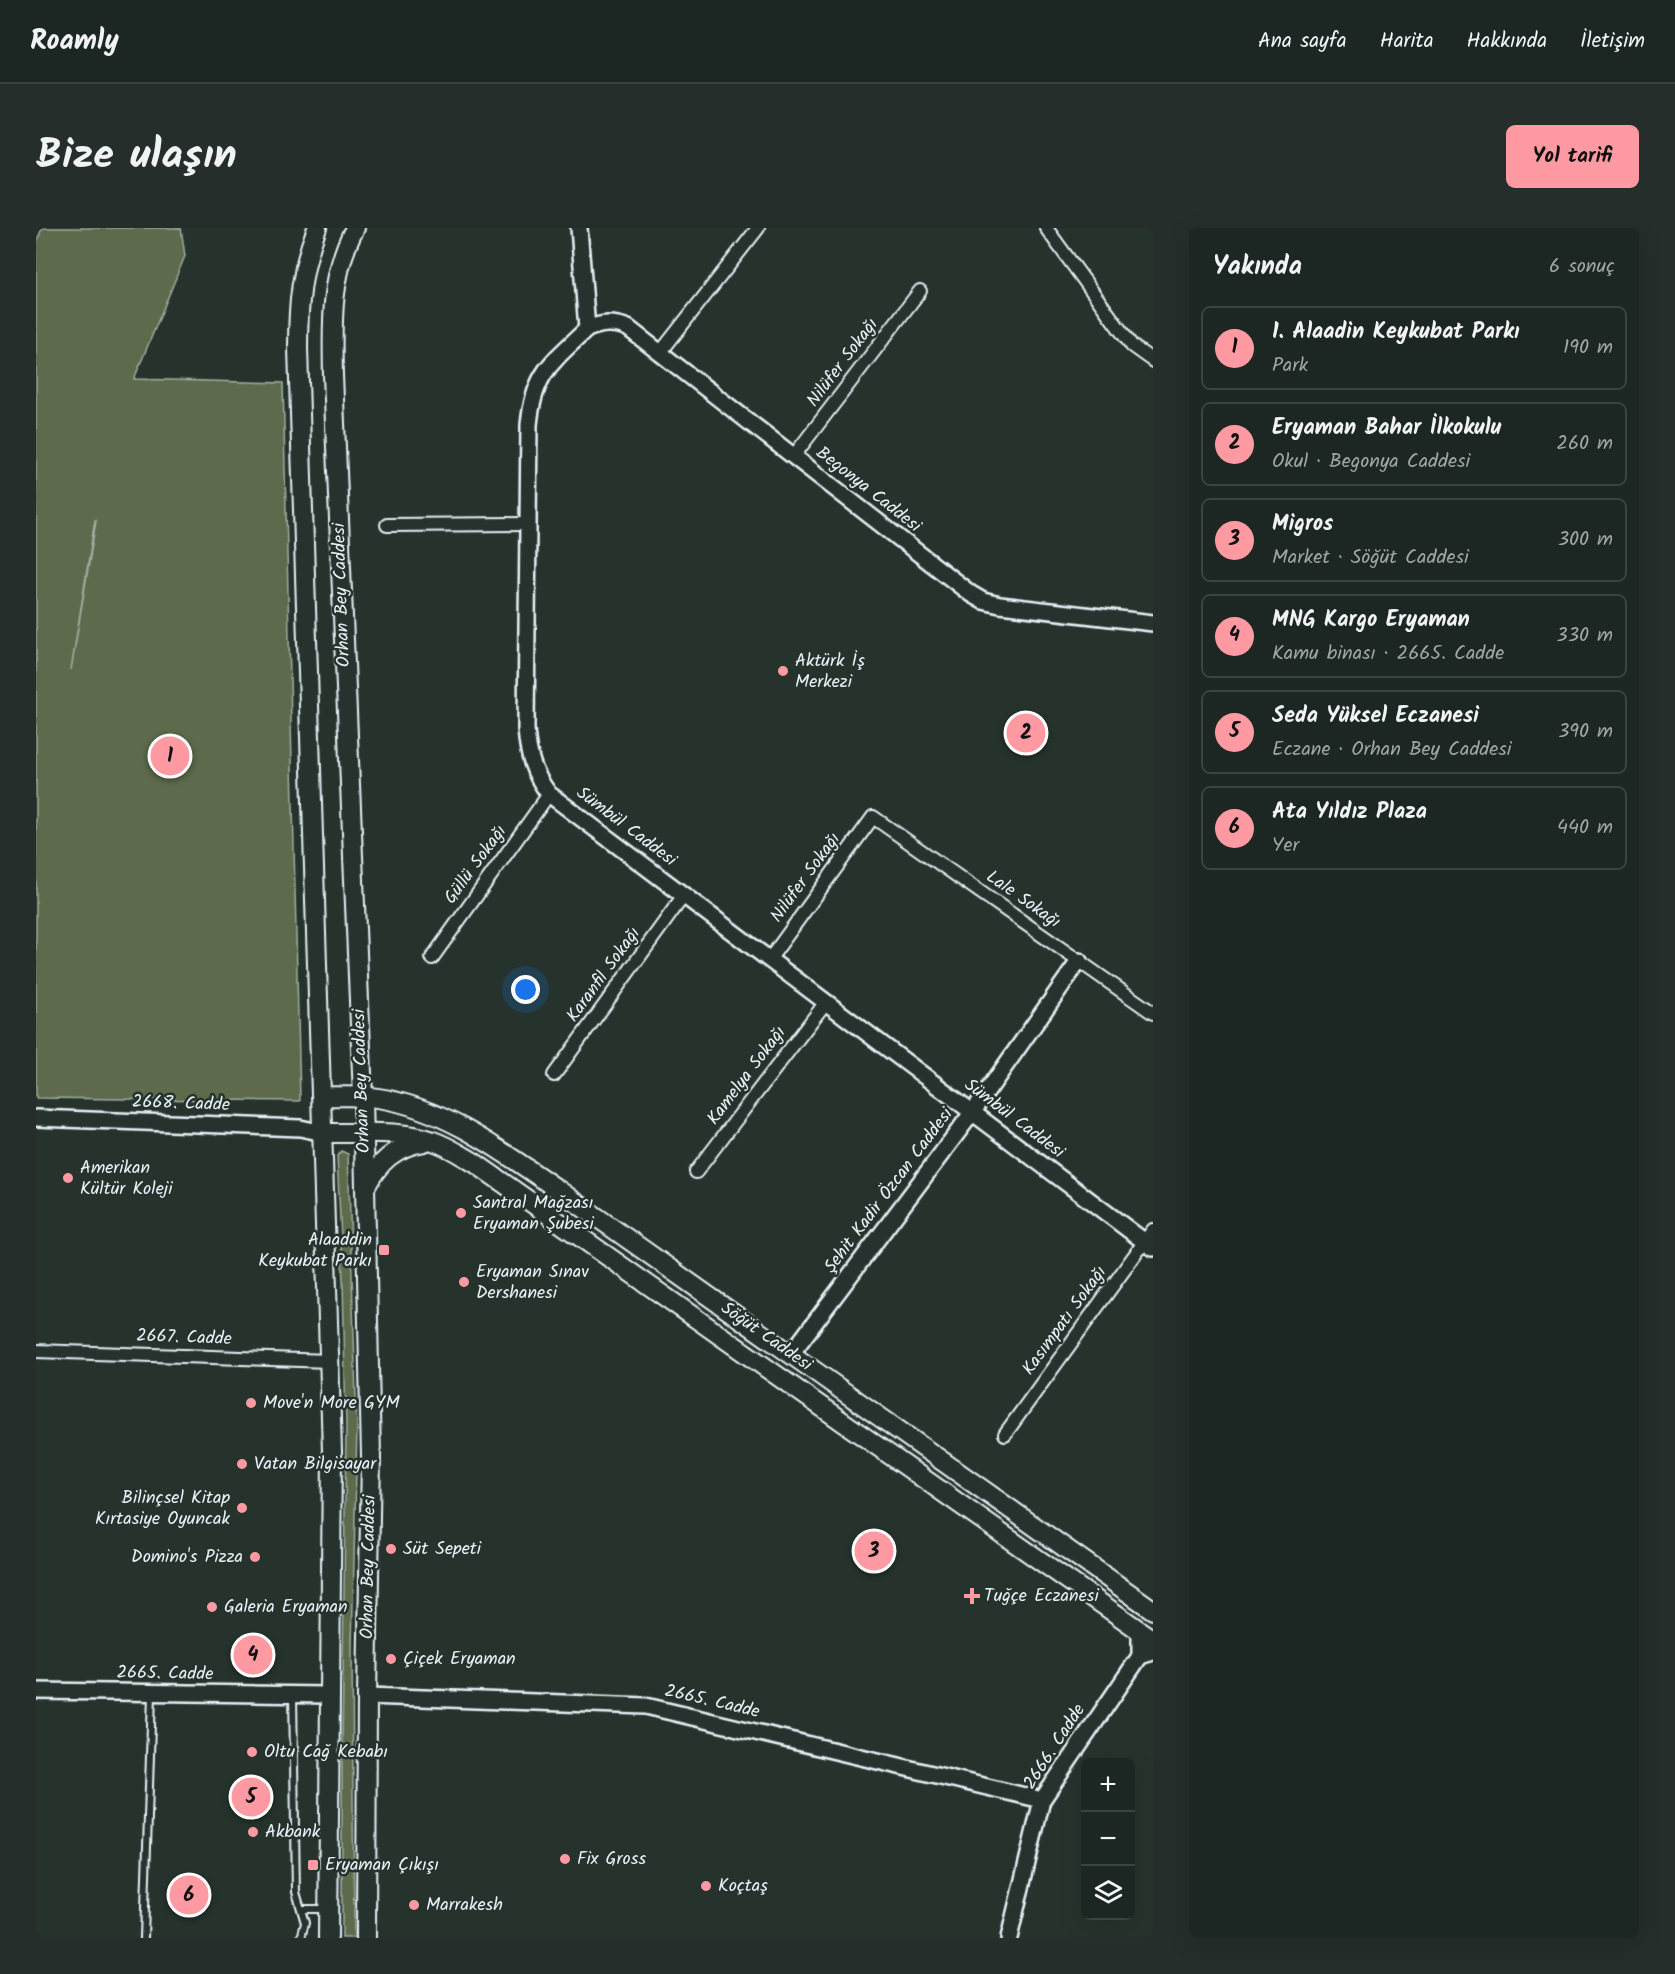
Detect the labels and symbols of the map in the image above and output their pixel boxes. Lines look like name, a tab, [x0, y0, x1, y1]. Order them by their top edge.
street label: Nilüfer Sokağı	[800, 312, 886, 414]
street label: Begonya Caddesi	[809, 439, 928, 541]
street label: Orhan Bey Caddesi	[325, 522, 359, 668]
place label: Aktürk İş Merkezi	[795, 647, 865, 697]
marker: Aktürk İş Merkezi	[776, 664, 790, 678]
pin: 2	[1006, 710, 1046, 756]
pin: 1	[150, 734, 190, 778]
street label: Sümbül Caddesi	[570, 779, 683, 875]
street label: Güllü Sokağı	[437, 819, 515, 911]
street label: Nilüfer Sokağı	[763, 827, 849, 929]
street label: Lale Sokağı	[980, 864, 1066, 936]
street label: Karanfil Sokağı	[559, 921, 649, 1029]
your location	[511, 975, 540, 1004]
street label: Orhan Bey Caddesi	[345, 1008, 379, 1154]
street label: Kamelya Sokağı	[700, 1020, 794, 1132]
street label: Sümbül Caddesi	[958, 1071, 1071, 1167]
street label: 2668. Cadde	[131, 1088, 231, 1120]
street label: Şehit Kadir Özcan Caddesi	[817, 1101, 961, 1280]
place label: Amerikan Kültür Koleji	[80, 1154, 173, 1204]
marker: Amerikan Kültür Koleji	[61, 1171, 75, 1185]
place label: Santral Mağzası Eryaman Şubesi	[473, 1189, 595, 1239]
marker: Santral Mağzası Eryaman Şubesi	[454, 1206, 468, 1220]
place label: Alaaddin Keykubat Parkı	[258, 1226, 372, 1276]
marker: Alaaddin Keykubat Parkı	[377, 1243, 391, 1257]
place label: Eryaman Sınav Dershanesi	[476, 1258, 589, 1308]
street label: Kasımpatı Sokağı	[1015, 1260, 1115, 1382]
marker: Eryaman Sınav Dershanesi	[457, 1275, 471, 1289]
street label: Söğüt Caddesi	[714, 1295, 818, 1380]
street label: 2667. Cadde	[136, 1322, 232, 1354]
place label: Move'n More GYM	[263, 1389, 400, 1418]
marker: Move'n More GYM	[244, 1396, 258, 1410]
place label: Vatan Bilgisayar	[254, 1450, 377, 1479]
marker: Vatan Bilgisayar	[235, 1457, 249, 1471]
place label: Bilinçsel Kitap Kırtasiye Oyuncak	[95, 1484, 231, 1534]
street label: Orhan Bey Caddesi	[353, 1494, 385, 1639]
marker: Bilinçsel Kitap Kırtasiye Oyuncak	[235, 1501, 249, 1515]
pin: 3	[854, 1528, 894, 1574]
place label: Süt Sepeti	[403, 1535, 482, 1564]
marker: Süt Sepeti	[384, 1542, 398, 1556]
place label: Domino's Pizza	[131, 1543, 243, 1572]
marker: Domino's Pizza	[248, 1550, 262, 1564]
place label: Tuğçe Eczanesi	[984, 1582, 1099, 1611]
marker: Tuğçe Eczanesi	[965, 1589, 979, 1603]
place label: Galeria Eryaman	[224, 1593, 348, 1622]
marker: Galeria Eryaman	[205, 1600, 219, 1614]
pin: 4	[234, 1632, 272, 1678]
place label: Çiçek Eryaman	[403, 1645, 516, 1674]
marker: Çiçek Eryaman	[384, 1652, 398, 1666]
street label: 2665. Cadde	[116, 1659, 214, 1689]
street label: 2665. Cadde	[662, 1677, 762, 1727]
street label: 2666. Cadde	[1016, 1698, 1094, 1796]
place label: Oltu Cağ Kebabı	[264, 1738, 388, 1767]
marker: Oltu Cağ Kebabı	[245, 1745, 259, 1759]
pin: 5	[232, 1774, 270, 1820]
place label: Akbank	[265, 1818, 321, 1847]
marker: Akbank	[246, 1825, 260, 1839]
place label: Fix Gross	[577, 1845, 646, 1874]
place label: Eryaman Çıkışı	[325, 1851, 439, 1880]
marker: Fix Gross	[558, 1852, 572, 1866]
marker: Eryaman Çıkışı	[306, 1858, 320, 1872]
pin: 6	[170, 1872, 208, 1918]
place label: Koçtaş	[718, 1872, 768, 1901]
marker: Koçtaş	[699, 1879, 713, 1893]
place label: Marrakesh	[426, 1891, 503, 1920]
marker: Marrakesh	[407, 1898, 421, 1912]

